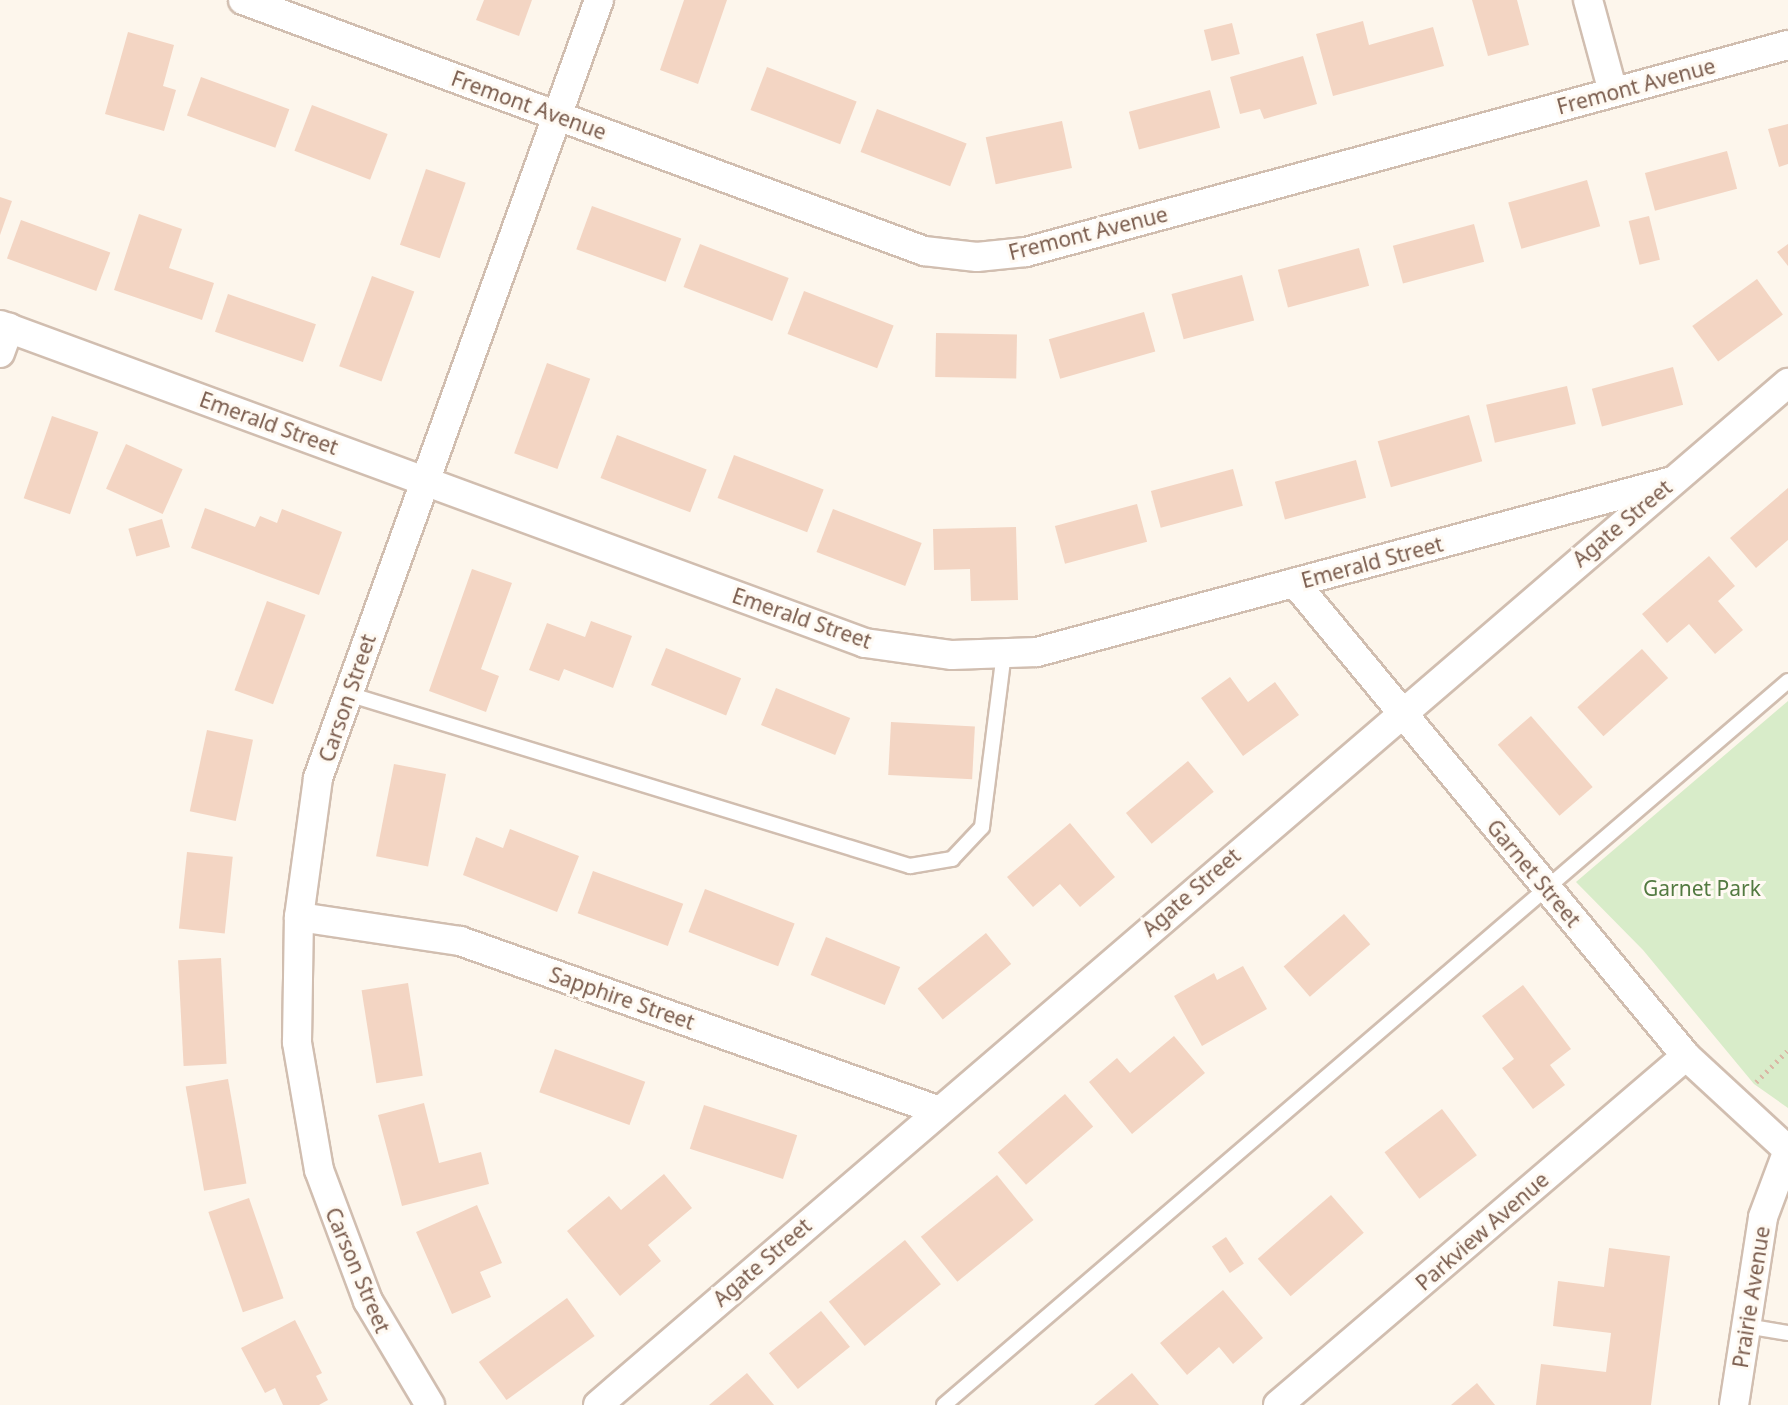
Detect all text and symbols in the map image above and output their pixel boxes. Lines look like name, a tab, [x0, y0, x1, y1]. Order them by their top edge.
street label: Fremont Avenue	[1554, 53, 1718, 119]
street label: Fremont Avenue	[448, 65, 610, 145]
street label: Fremont Avenue	[1006, 201, 1170, 265]
street label: Emerald Street	[196, 386, 342, 460]
street label: Agate Street	[1567, 474, 1677, 572]
street label: Emerald Street	[1298, 531, 1446, 593]
street label: Emerald Street	[729, 582, 875, 654]
street label: Carson Street	[313, 631, 381, 765]
street label: Garnet Street	[1482, 814, 1586, 932]
street label: Agate Street	[1137, 843, 1245, 941]
park label: Garnet Park	[1643, 875, 1761, 901]
street label: Sapphire Street	[546, 961, 698, 1035]
street label: Parkview Avenue	[1410, 1167, 1554, 1295]
street label: Carson Street	[320, 1204, 396, 1336]
street label: Agate Street	[708, 1213, 816, 1311]
street label: Prairie Avenue	[1727, 1224, 1775, 1370]

